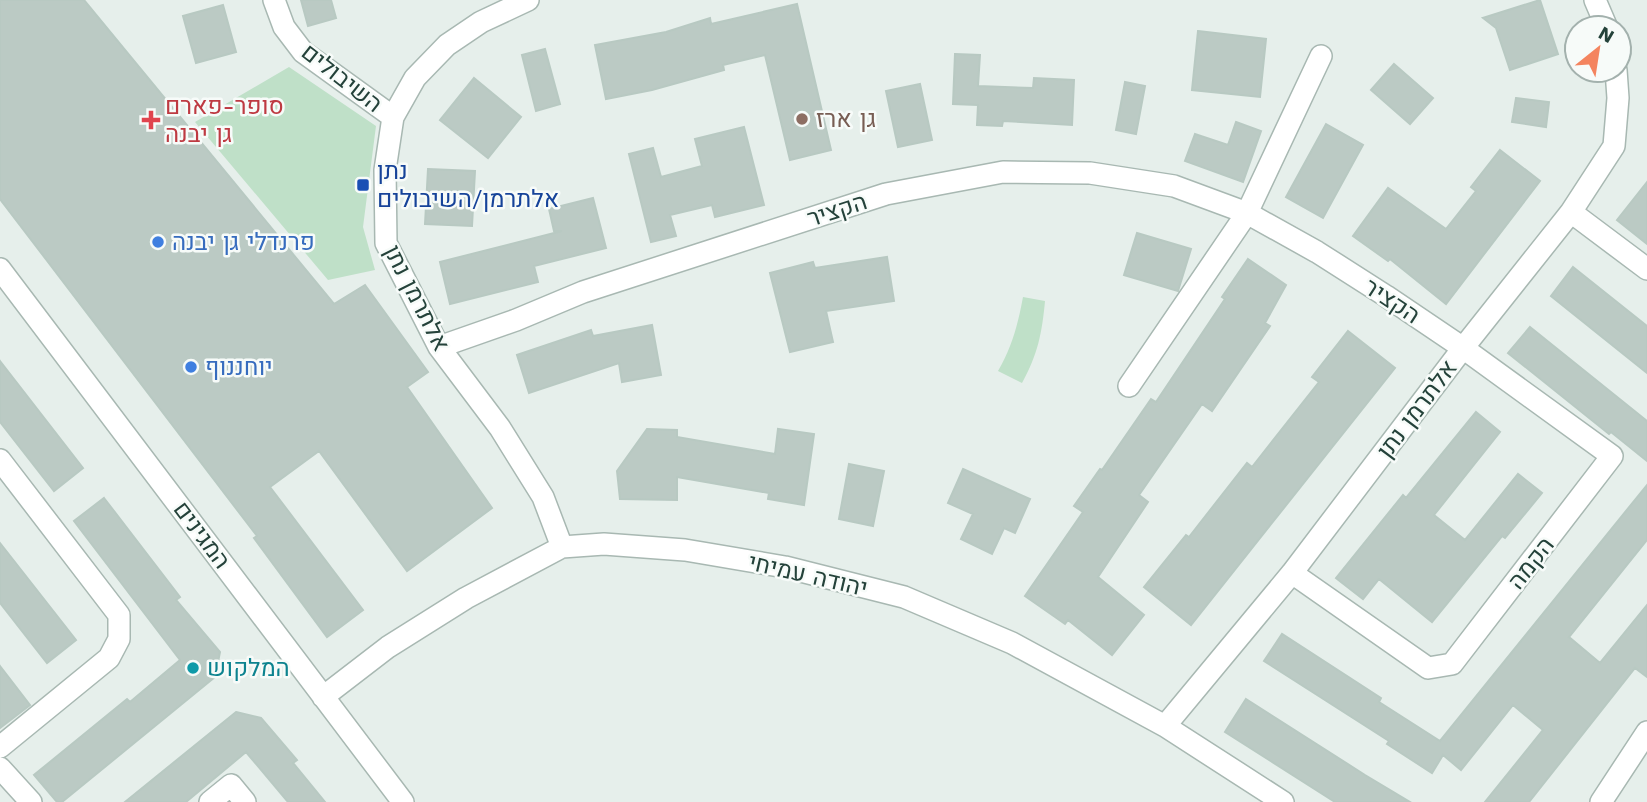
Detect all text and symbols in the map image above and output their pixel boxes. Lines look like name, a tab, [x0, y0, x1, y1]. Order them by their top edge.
north arrow	[1563, 14, 1633, 84]
text: N	[1594, 21, 1618, 48]
street label: השיבולים	[296, 38, 388, 118]
place label: סופר-פארם גן יבנה	[165, 92, 284, 148]
place label: גן ארז	[816, 105, 876, 133]
marker: גן ארז	[794, 111, 810, 127]
marker: סופר-פארם גן יבנה	[143, 112, 159, 128]
place label: נתן אלתרמן/השיבולים	[377, 157, 559, 213]
marker: נתן אלתרמן/השיבולים	[355, 177, 371, 193]
street label: הקציר	[804, 187, 870, 233]
place label: פרנדלי גן יבנה	[172, 228, 315, 256]
marker: פרנדלי גן יבנה	[150, 234, 166, 250]
street label: אלתרמן נתן	[378, 240, 456, 356]
street label: הקציר	[1359, 273, 1425, 329]
place label: יוחננוף	[205, 353, 273, 381]
street label: אלתרמן נתן	[1371, 354, 1463, 464]
marker: יוחננוף	[183, 359, 199, 375]
street label: המגינים	[168, 496, 236, 574]
street label: הקמה	[1502, 531, 1560, 595]
street label: יהודה עמיחי	[746, 548, 870, 602]
place label: המלקוש	[207, 654, 290, 682]
marker: המלקוש	[185, 660, 201, 676]

